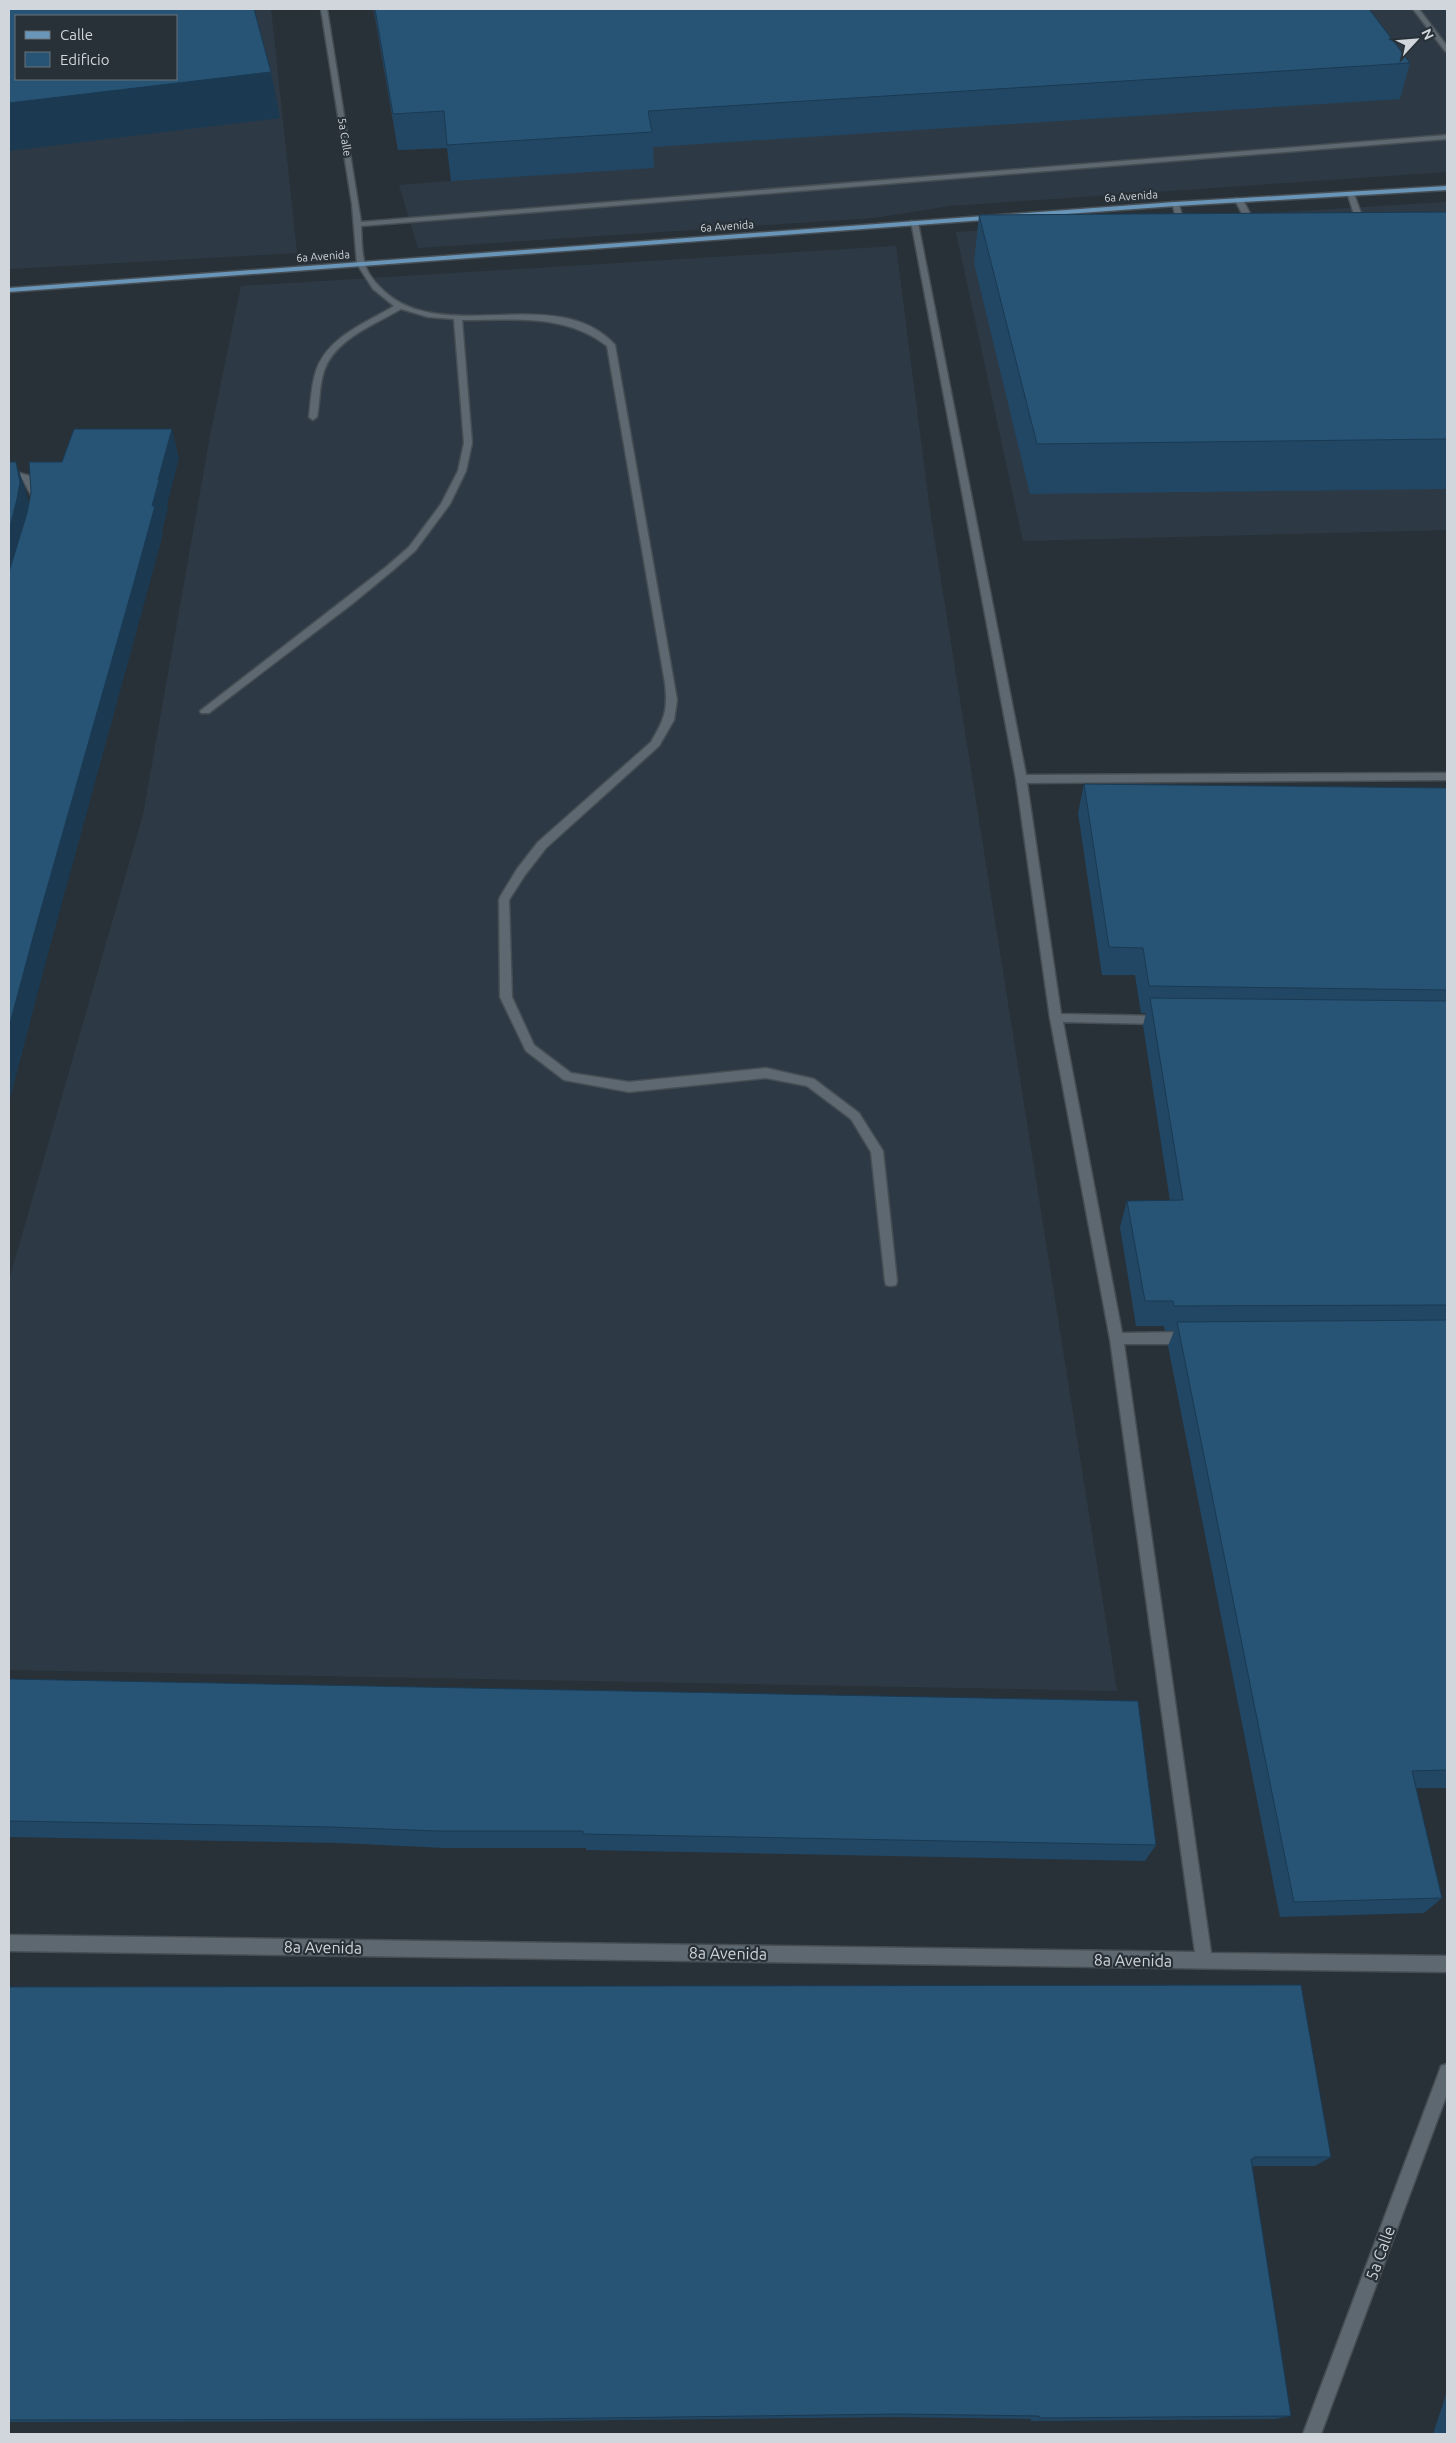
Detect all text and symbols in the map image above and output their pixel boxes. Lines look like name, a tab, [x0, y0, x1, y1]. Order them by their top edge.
legend	[15, 15, 178, 80]
north arrow	[1391, 15, 1441, 65]
text: Calle	[60, 26, 93, 43]
text: N	[1418, 26, 1437, 43]
text: Edificio	[60, 51, 109, 68]
street label: 5a Calle	[336, 117, 354, 157]
street label: 6a Avenida	[1104, 188, 1158, 204]
street label: 6a Avenida	[700, 218, 754, 234]
street label: 6a Avenida	[296, 248, 350, 264]
street label: 8a Avenida	[284, 1937, 362, 1957]
street label: 8a Avenida	[689, 1943, 767, 1963]
street label: 8a Avenida	[1094, 1950, 1172, 1970]
street label: 5a Calle	[1362, 2224, 1398, 2282]

